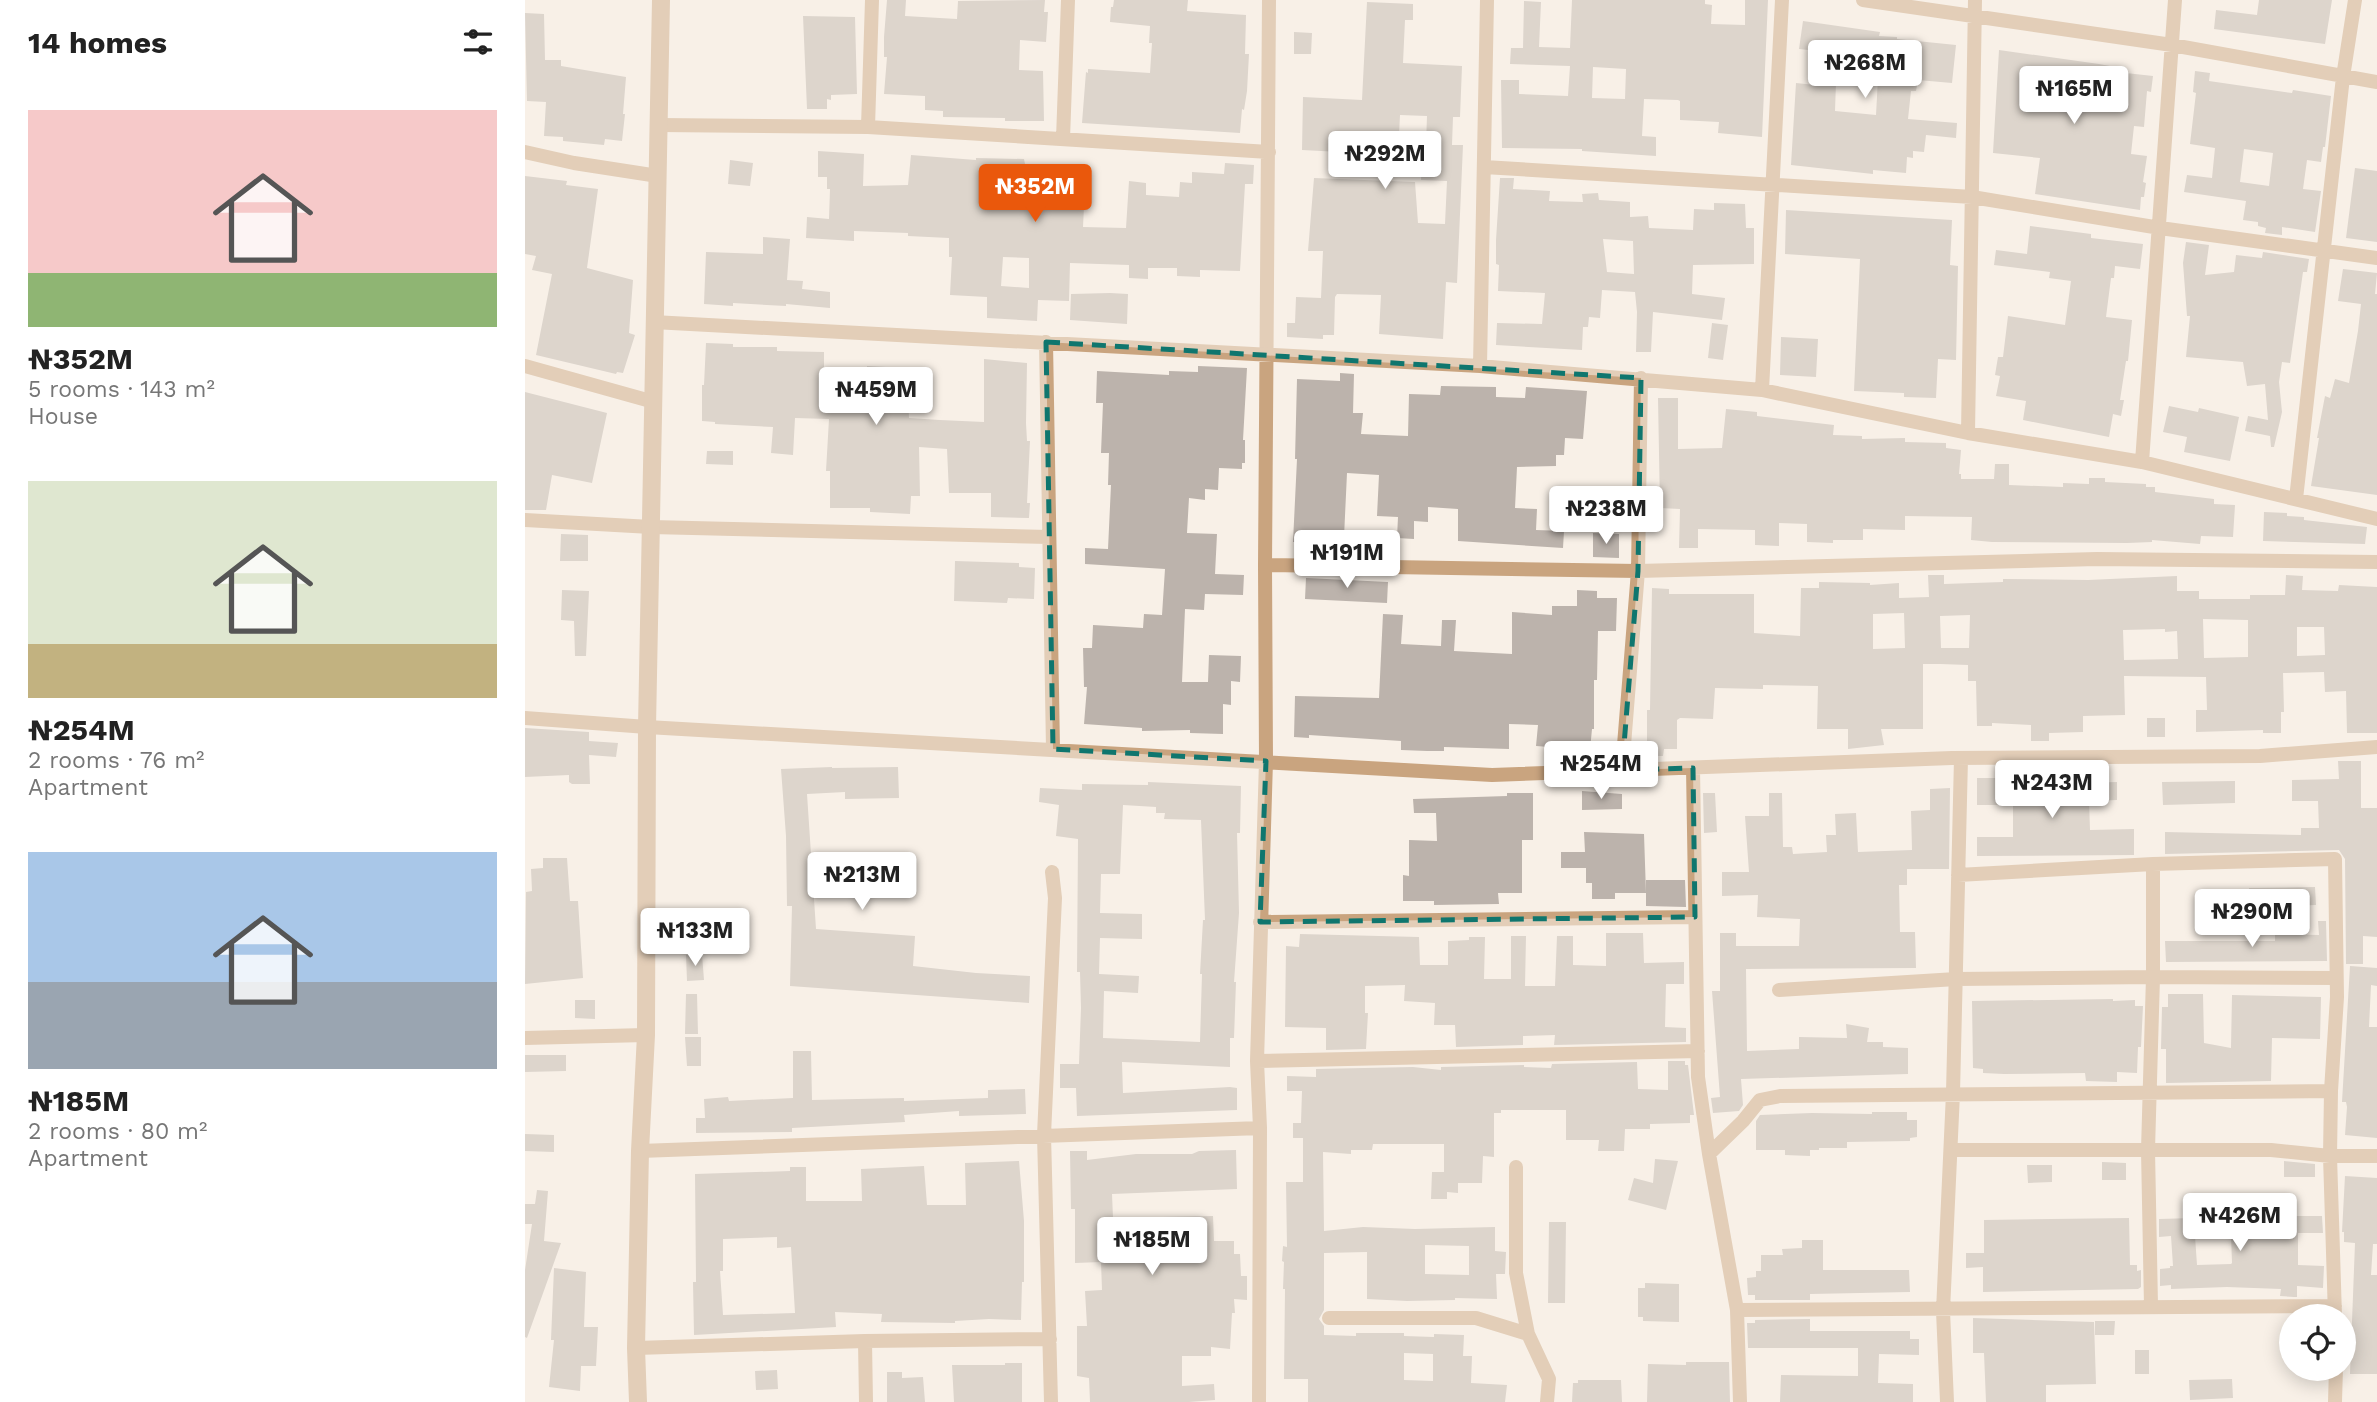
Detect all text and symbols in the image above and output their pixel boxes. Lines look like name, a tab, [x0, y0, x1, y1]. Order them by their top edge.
icon: filters	[459, 23, 497, 61]
text: 14 homes	[28, 25, 167, 60]
pin: ₦268M	[1816, 41, 1914, 100]
text: ₦268M	[1824, 49, 1906, 76]
pin: ₦165M	[2025, 66, 2123, 126]
text: ₦165M	[2035, 75, 2113, 102]
pin: ₦292M	[1336, 132, 1434, 191]
text: ₦292M	[1344, 140, 1426, 167]
icon: home	[200, 155, 326, 281]
pin: ₦352M	[986, 164, 1084, 224]
text: ₦352M	[995, 173, 1075, 200]
text: ₦352M	[28, 341, 133, 376]
pin: ₦459M	[827, 368, 925, 427]
text: 5 rooms · 143 m²	[28, 376, 215, 403]
text: ₦459M	[835, 376, 917, 403]
text: House	[28, 403, 98, 430]
pin: ₦238M	[1557, 486, 1655, 546]
text: ₦238M	[1565, 495, 1647, 522]
icon: home	[200, 526, 326, 652]
pin: ₦191M	[1298, 530, 1396, 590]
text: ₦191M	[1310, 539, 1384, 566]
text: ₦254M	[28, 712, 135, 747]
pin: ₦254M	[1552, 742, 1650, 801]
text: 2 rooms · 76 m²	[28, 747, 204, 774]
text: ₦254M	[1560, 750, 1642, 777]
pin: ₦243M	[2003, 760, 2101, 820]
text: ₦243M	[2011, 769, 2093, 796]
text: Apartment	[28, 774, 148, 801]
pin: ₦213M	[813, 852, 911, 912]
text: ₦213M	[823, 861, 901, 888]
pin: ₦290M	[2203, 890, 2301, 949]
icon: home	[200, 897, 326, 1023]
text: ₦290M	[2211, 898, 2293, 925]
pin: ₦133M	[646, 908, 744, 968]
text: ₦133M	[656, 917, 734, 944]
text: ₦185M	[28, 1083, 129, 1118]
text: 2 rooms · 80 m²	[28, 1118, 207, 1145]
text: Apartment	[28, 1145, 148, 1172]
pin: ₦426M	[2191, 1194, 2289, 1253]
text: ₦426M	[2199, 1202, 2281, 1229]
pin: ₦185M	[1103, 1218, 1201, 1277]
text: ₦185M	[1113, 1226, 1191, 1253]
map controls	[2279, 1304, 2356, 1381]
button: locate	[2279, 1304, 2356, 1381]

